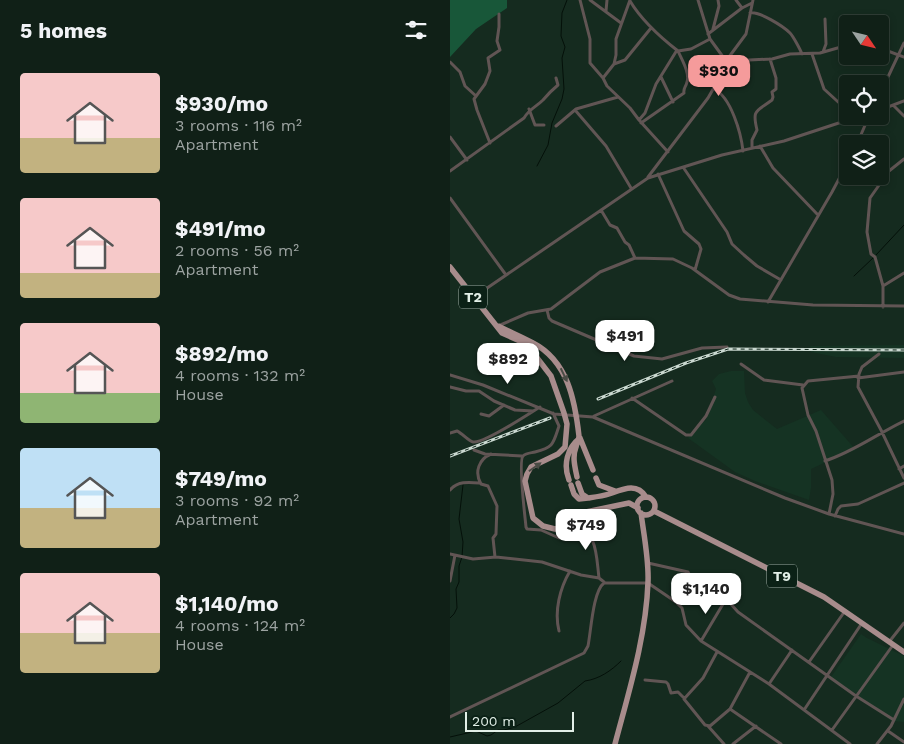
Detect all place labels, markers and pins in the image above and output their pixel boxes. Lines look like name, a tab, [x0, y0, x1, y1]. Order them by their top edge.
pin: $930	[689, 54, 749, 97]
pin: $491	[595, 320, 655, 362]
pin: $892	[478, 342, 538, 385]
pin: $749	[556, 508, 616, 551]
pin: $1,140	[665, 572, 747, 615]

